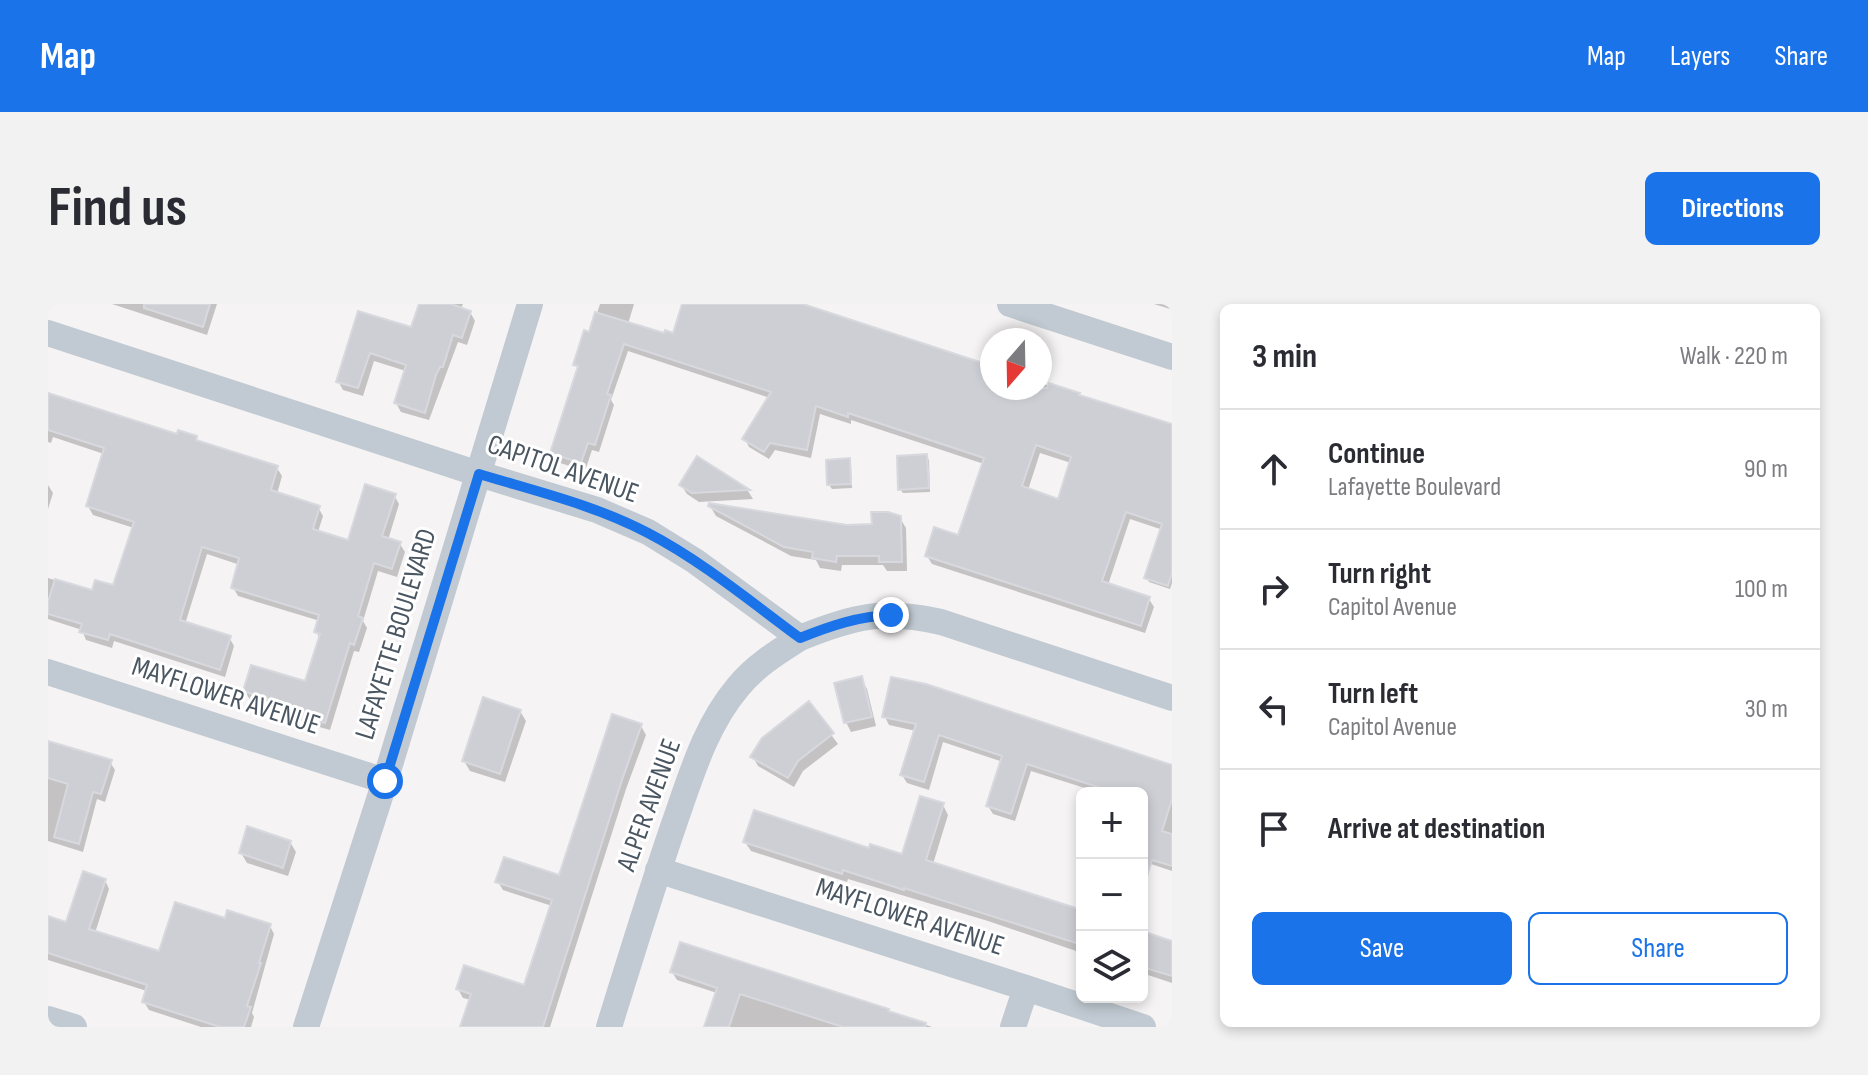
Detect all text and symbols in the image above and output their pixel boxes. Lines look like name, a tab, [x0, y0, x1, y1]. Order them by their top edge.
text: Map	[40, 34, 96, 79]
text: Map	[1587, 40, 1626, 73]
text: Layers	[1670, 40, 1730, 73]
text: Share	[1774, 40, 1828, 73]
button: Directions	[1645, 172, 1820, 245]
text: Find us	[48, 175, 187, 242]
north arrow	[980, 328, 1052, 400]
text: 3 min	[1252, 336, 1317, 377]
text: Walk · 220 m	[1680, 341, 1788, 372]
street label: CAPITOL AVENUE	[483, 428, 643, 510]
text: Continue	[1328, 436, 1425, 472]
icon: ahead	[1252, 447, 1296, 491]
text: 90 m	[1744, 454, 1788, 485]
text: Lafayette Boulevard	[1328, 472, 1501, 503]
street label: LAFAYETTE BOULEVARD	[348, 525, 444, 743]
text: Turn right	[1328, 556, 1431, 592]
icon: right	[1252, 567, 1296, 611]
text: 100 m	[1735, 574, 1788, 605]
text: Capitol Avenue	[1328, 592, 1457, 623]
route end	[873, 597, 909, 633]
street label: MAYFLOWER AVENUE	[128, 650, 324, 742]
text: Turn left	[1328, 676, 1418, 712]
icon: left	[1252, 687, 1296, 731]
text: 30 m	[1745, 694, 1788, 725]
text: Capitol Avenue	[1328, 712, 1457, 743]
street label: ALPER AVENUE	[610, 734, 688, 876]
route start	[367, 763, 403, 799]
map controls	[1076, 787, 1148, 1003]
button: +	[1076, 787, 1148, 859]
icon: arrive	[1252, 807, 1296, 851]
text: Arrive at destination	[1328, 811, 1545, 847]
button: −	[1076, 859, 1148, 931]
street label: MAYFLOWER AVENUE	[812, 871, 1008, 963]
button: Save	[1252, 912, 1512, 985]
button: Share	[1528, 912, 1788, 985]
button: layers	[1076, 931, 1148, 1003]

